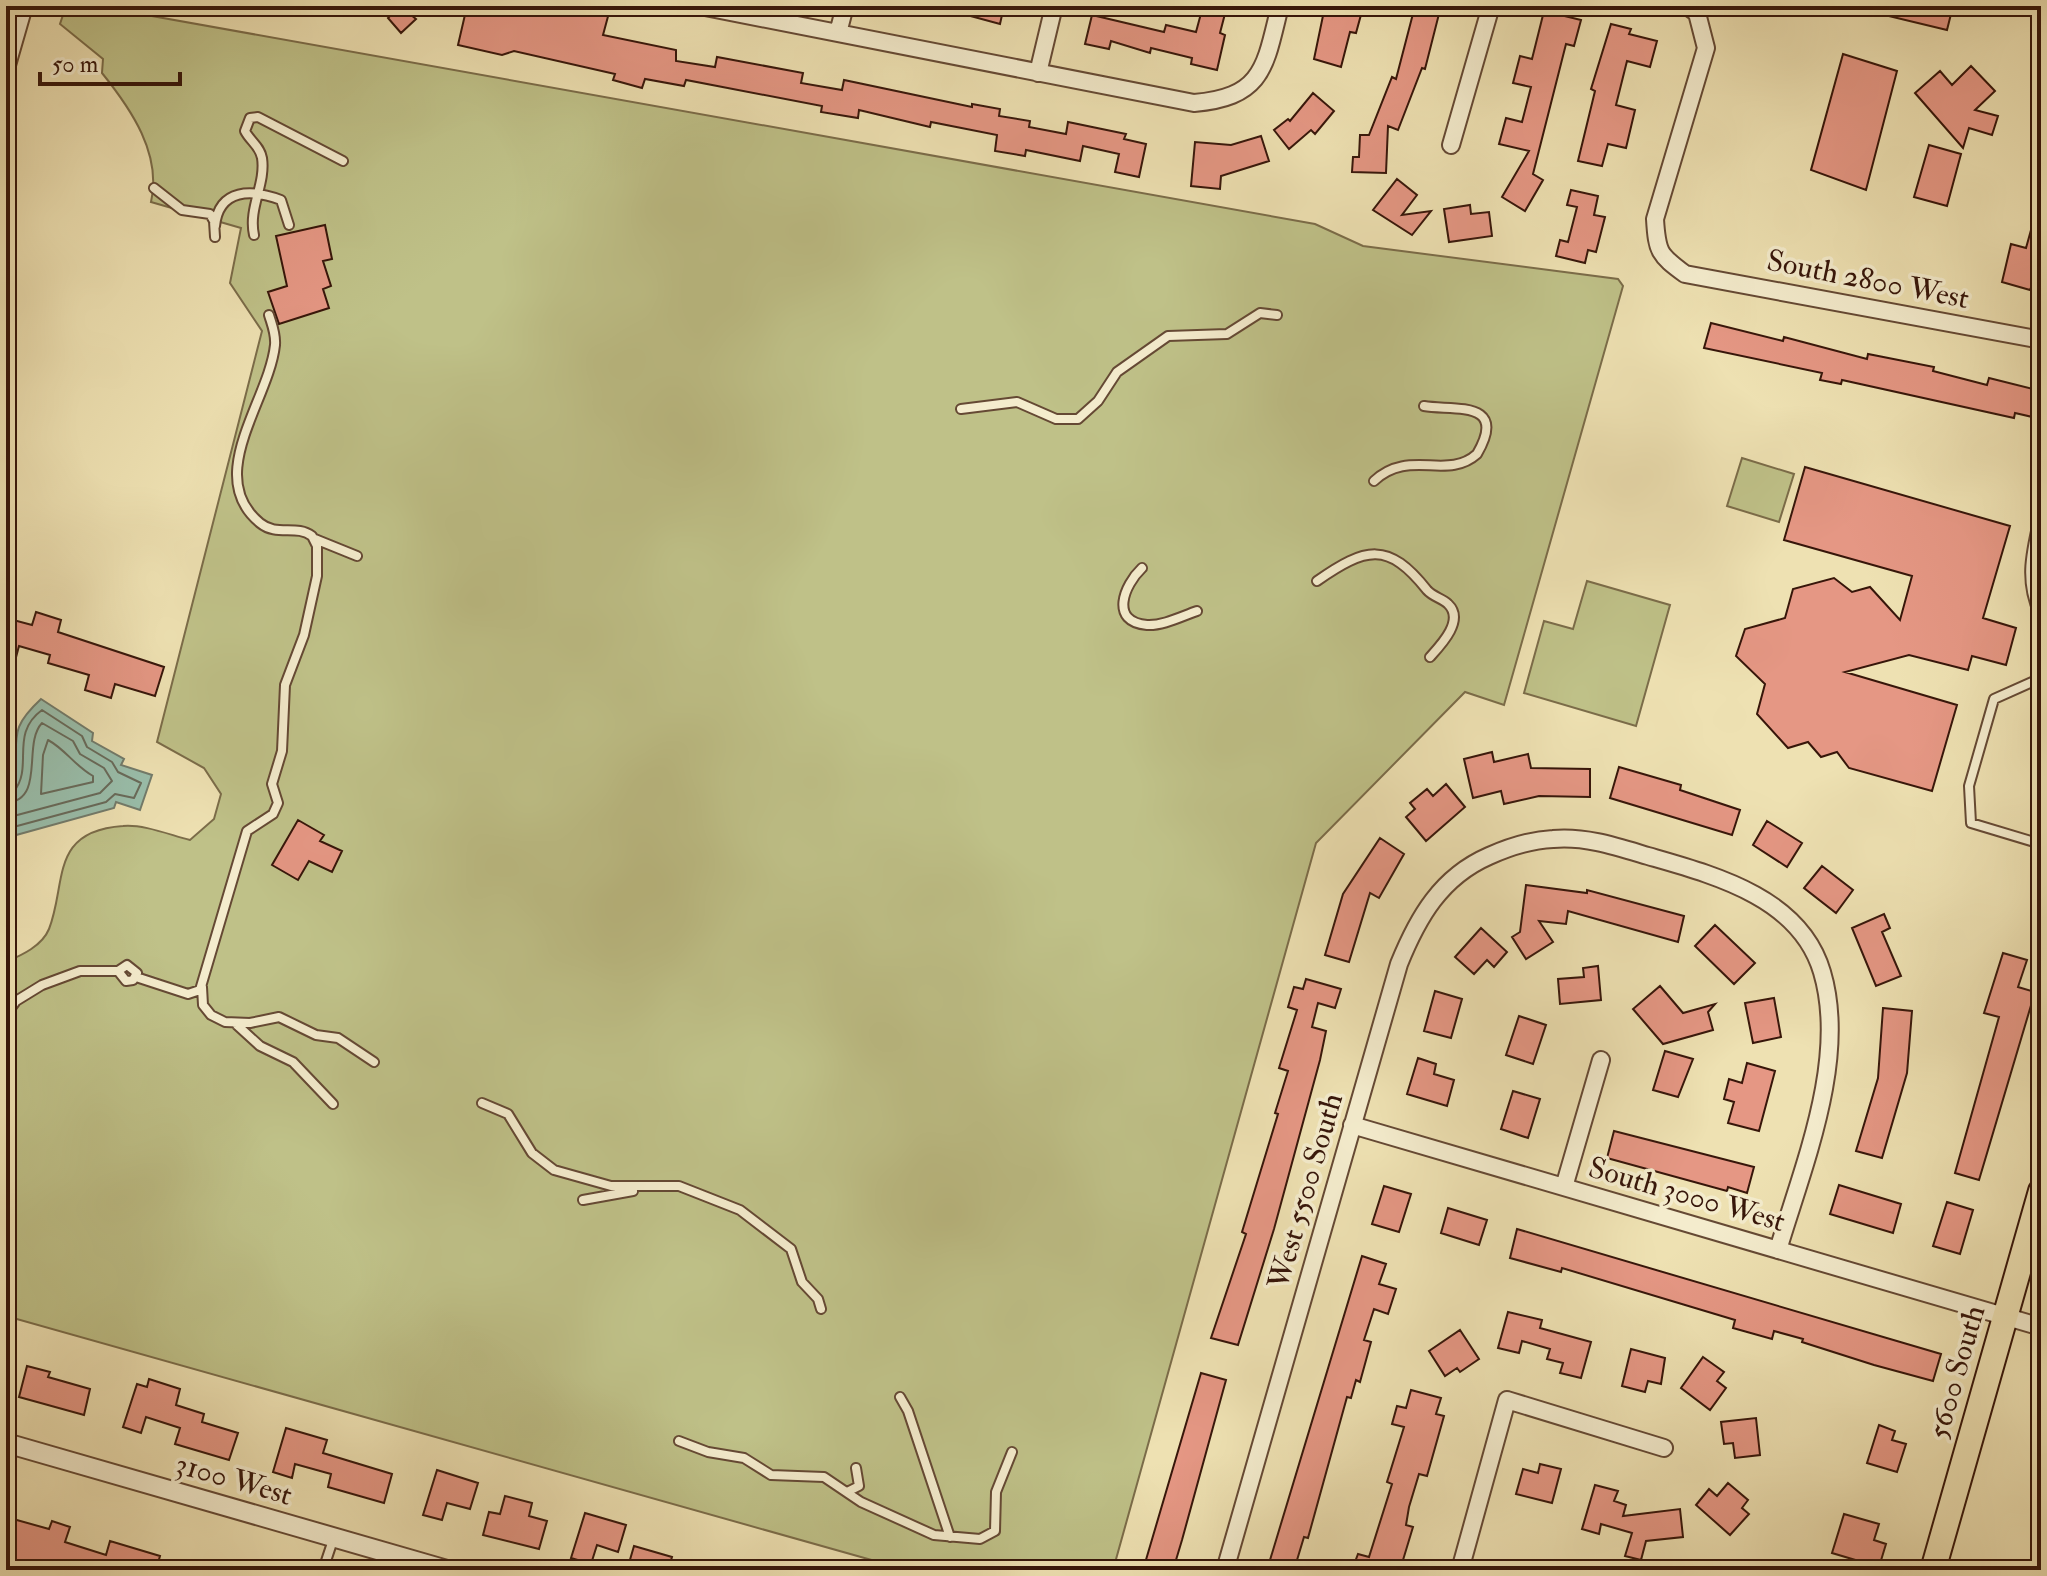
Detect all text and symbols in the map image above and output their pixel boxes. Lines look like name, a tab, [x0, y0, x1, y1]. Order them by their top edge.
scale bar	[40, 36, 180, 86]
text: 50 m	[52, 49, 99, 80]
street label: South 2800 West	[1764, 242, 1972, 317]
street label: West 5500 South	[1260, 1089, 1351, 1294]
street label: South 3000 West	[1584, 1149, 1790, 1240]
street label: 5600 South	[1920, 1301, 1993, 1443]
street label: 3100 West	[171, 1445, 297, 1514]

